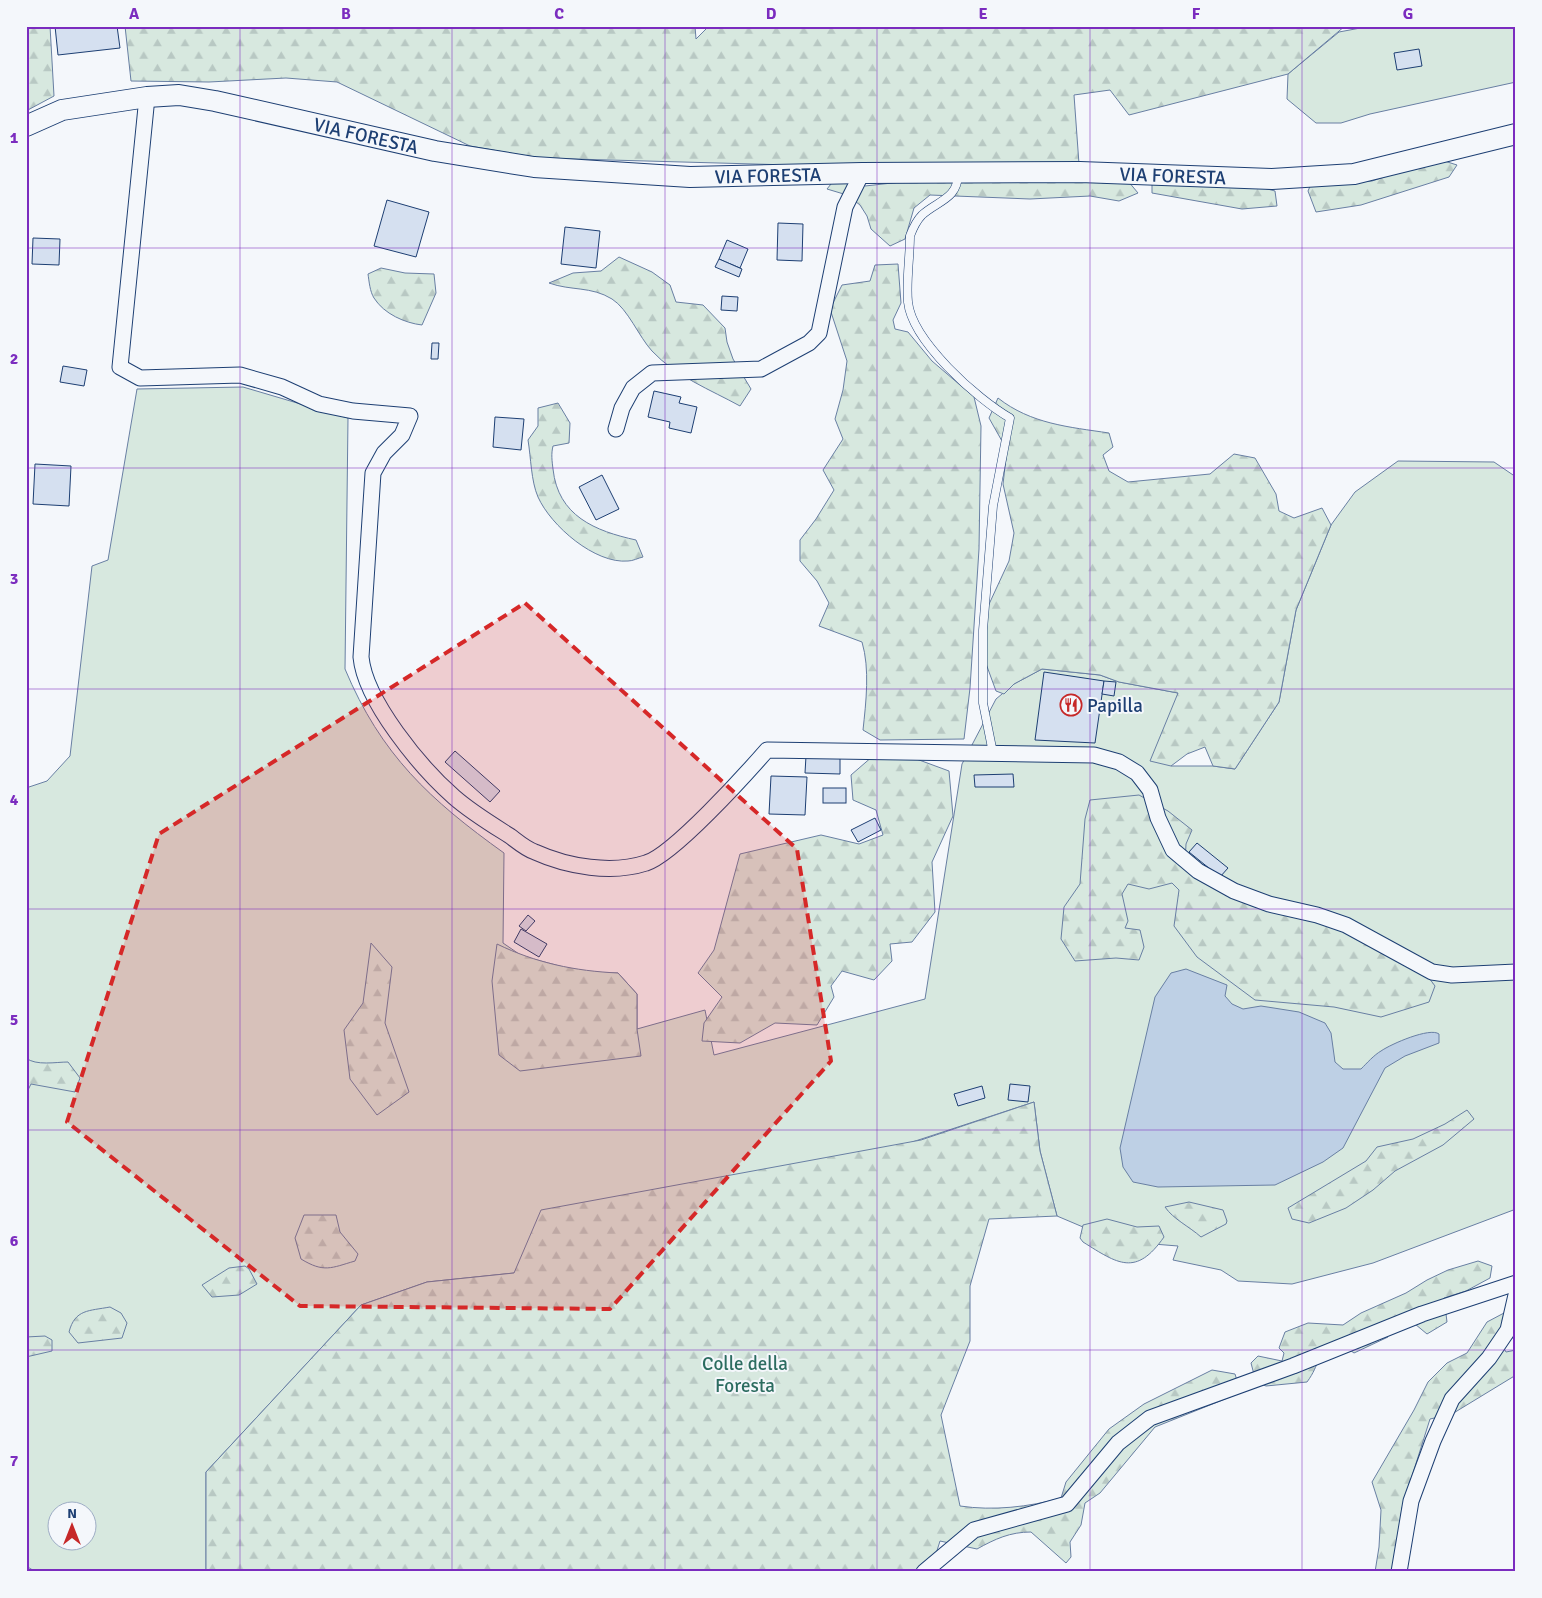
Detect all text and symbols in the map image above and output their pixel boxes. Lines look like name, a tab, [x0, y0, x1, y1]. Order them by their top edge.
text: A	[129, 4, 140, 24]
text: B	[341, 4, 351, 24]
text: C	[554, 4, 564, 24]
text: D	[766, 4, 777, 24]
text: E	[978, 4, 988, 24]
text: F	[1192, 4, 1201, 24]
text: G	[1403, 4, 1413, 24]
street label: VIA FORESTA	[311, 113, 421, 160]
text: 1	[10, 128, 19, 148]
street label: VIA FORESTA	[1119, 162, 1227, 190]
street label: VIA FORESTA	[714, 163, 822, 189]
text: 2	[10, 349, 18, 369]
text: 3	[10, 569, 18, 589]
restaurant icon: Papilla	[1059, 693, 1083, 717]
place label: Papilla	[1087, 694, 1143, 718]
text: 4	[10, 790, 19, 810]
text: 5	[10, 1010, 18, 1030]
text: 6	[10, 1231, 19, 1251]
park label: Colle della Foresta	[702, 1352, 788, 1398]
text: 7	[10, 1451, 19, 1471]
north arrow	[48, 1500, 98, 1550]
text: N	[67, 1505, 77, 1522]

